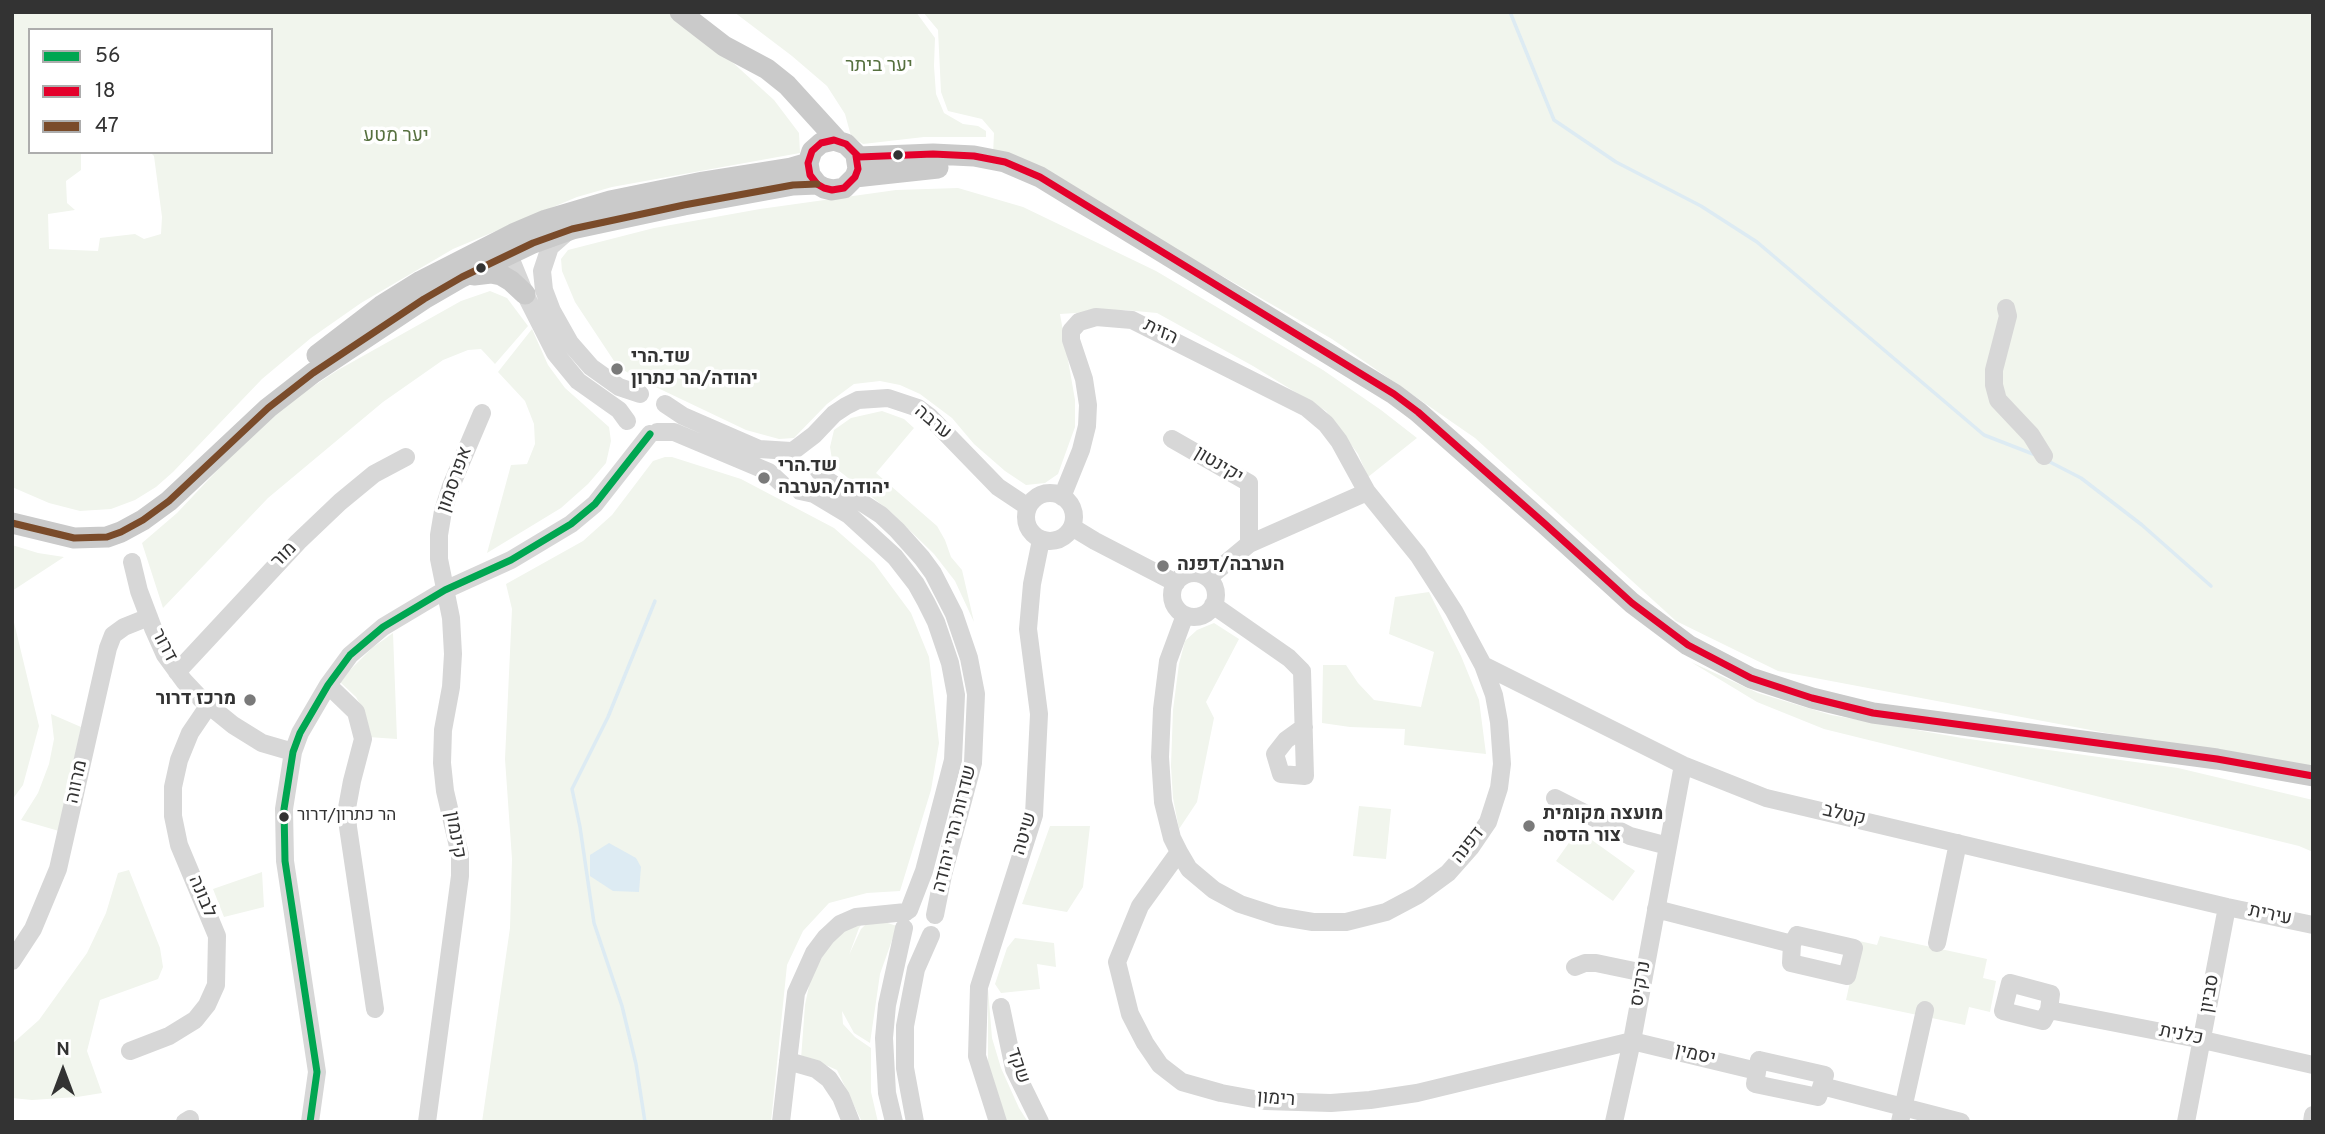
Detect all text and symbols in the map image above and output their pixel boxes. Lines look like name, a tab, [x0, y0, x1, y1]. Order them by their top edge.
legend	[28, 28, 273, 154]
text: 56	[95, 43, 121, 70]
park label: יער ביתר	[845, 56, 913, 78]
text: 18	[95, 78, 116, 105]
text: 47	[95, 113, 119, 140]
park label: יער מטע	[363, 126, 429, 148]
unlabelled marker	[891, 148, 905, 162]
unlabelled marker	[474, 261, 488, 275]
street label: הזית	[1139, 315, 1181, 351]
place label: שד.הרי יהודה/הר כתרון	[631, 347, 758, 391]
marker: שד.הרי יהודה/הר כתרון	[609, 361, 625, 377]
street label: ערבה	[909, 401, 955, 445]
street label: יקינטון	[1189, 443, 1247, 489]
street label: אפרסמון	[434, 444, 478, 516]
place label: שד.הרי יהודה/הערבה	[778, 456, 890, 500]
marker: שד.הרי יהודה/הערבה	[756, 470, 772, 486]
street label: מור	[267, 538, 303, 574]
place label: הערבה/דפנה	[1177, 555, 1285, 577]
marker: הערבה/דפנה	[1155, 558, 1171, 574]
street label: דרור	[145, 626, 181, 666]
place label: מרכז דרור	[156, 689, 236, 711]
marker: מרכז דרור	[242, 692, 258, 708]
street label: מרווה	[62, 758, 94, 806]
street label: שדרות הרי יהודה	[929, 763, 983, 895]
street label: קטלב	[1820, 800, 1868, 832]
place label: מועצה מקומית צור הדסה	[1543, 804, 1663, 848]
place label: הר כתרון/דרור	[297, 807, 396, 827]
marker: הר כתרון/דרור	[277, 810, 291, 824]
street label: קינמון	[439, 810, 469, 860]
street label: שיטה	[1009, 810, 1043, 858]
marker: מועצה מקומית צור הדסה	[1521, 818, 1537, 834]
street label: דפנה	[1448, 823, 1490, 869]
street label: לבונה	[182, 873, 220, 921]
street label: עירית	[2246, 900, 2294, 932]
street label: נרקיס	[1627, 959, 1657, 1009]
street label: סביון	[2196, 973, 2226, 1015]
street label: כלנית	[2157, 1021, 2205, 1051]
north arrow	[28, 1036, 98, 1106]
text: N	[56, 1038, 70, 1062]
street label: יסמין	[1672, 1040, 1718, 1072]
street label: שקד	[1000, 1045, 1034, 1087]
street label: רימון	[1256, 1087, 1296, 1113]

